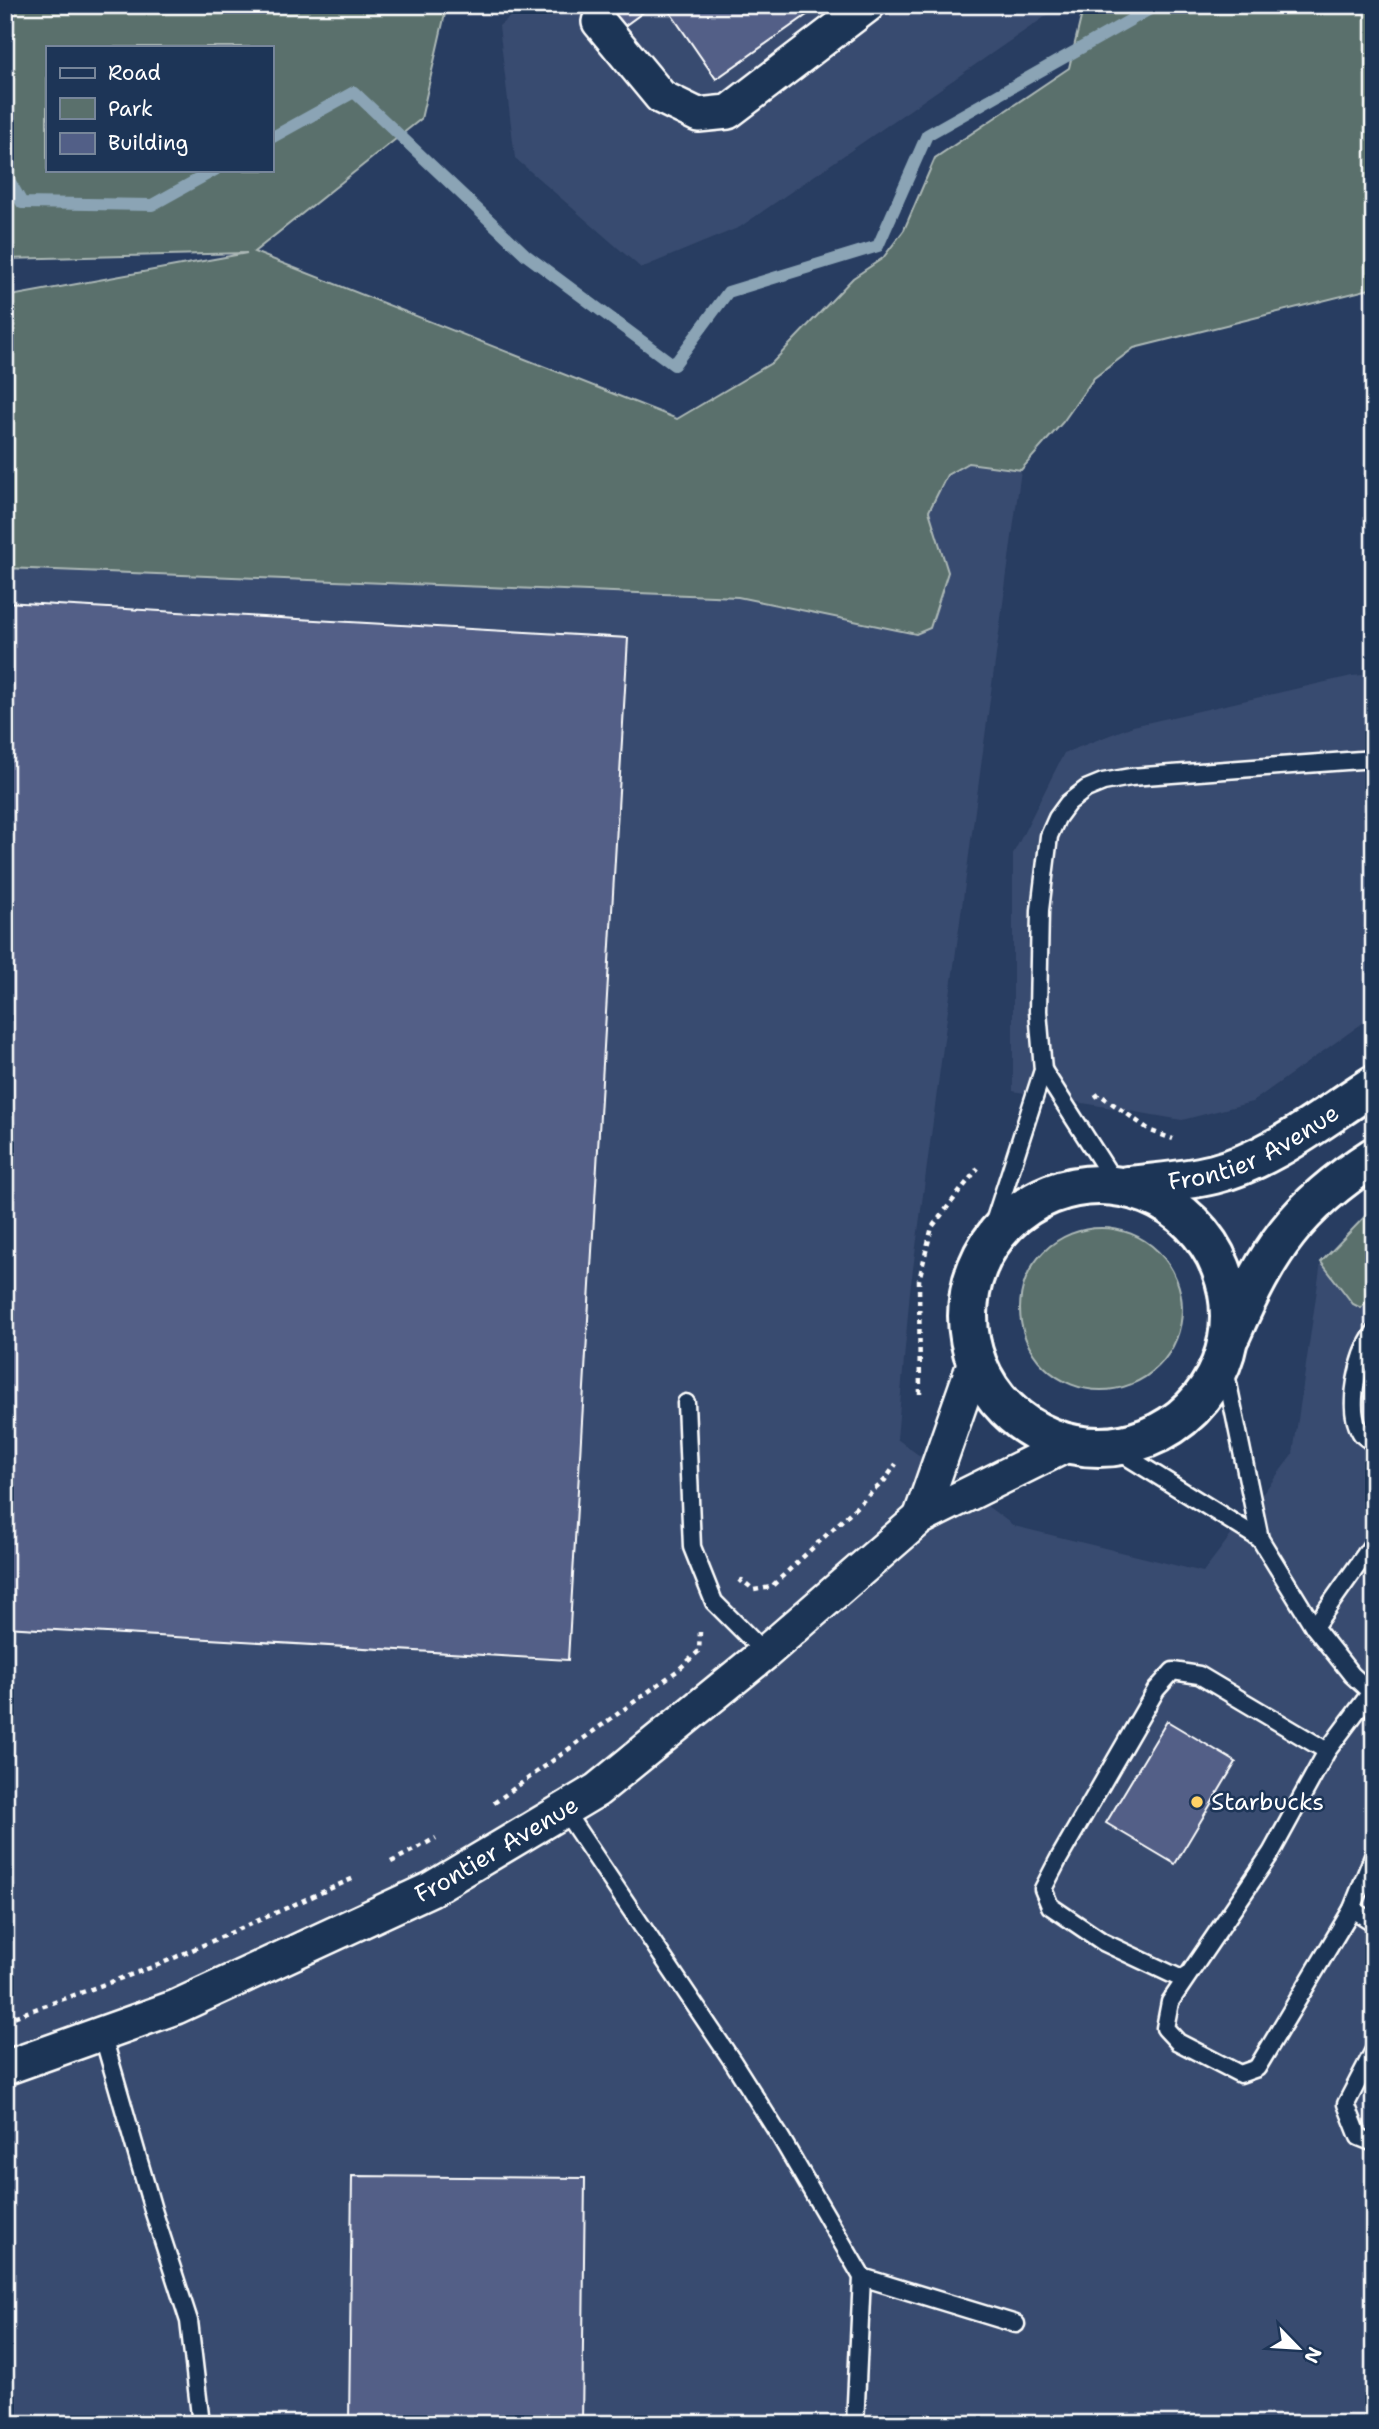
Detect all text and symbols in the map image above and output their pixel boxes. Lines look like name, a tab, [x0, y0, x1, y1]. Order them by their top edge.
legend	[46, 46, 273, 172]
text: Road	[108, 59, 161, 87]
text: Park	[108, 95, 153, 123]
text: Building	[108, 129, 188, 157]
street label: Frontier Avenue	[1166, 1097, 1345, 1198]
place label: Starbucks	[1211, 1786, 1324, 1818]
street label: Frontier Avenue	[410, 1789, 584, 1910]
marker: Starbucks	[1189, 1794, 1205, 1810]
north arrow	[1264, 2314, 1334, 2384]
text: N	[1298, 2343, 1327, 2367]

